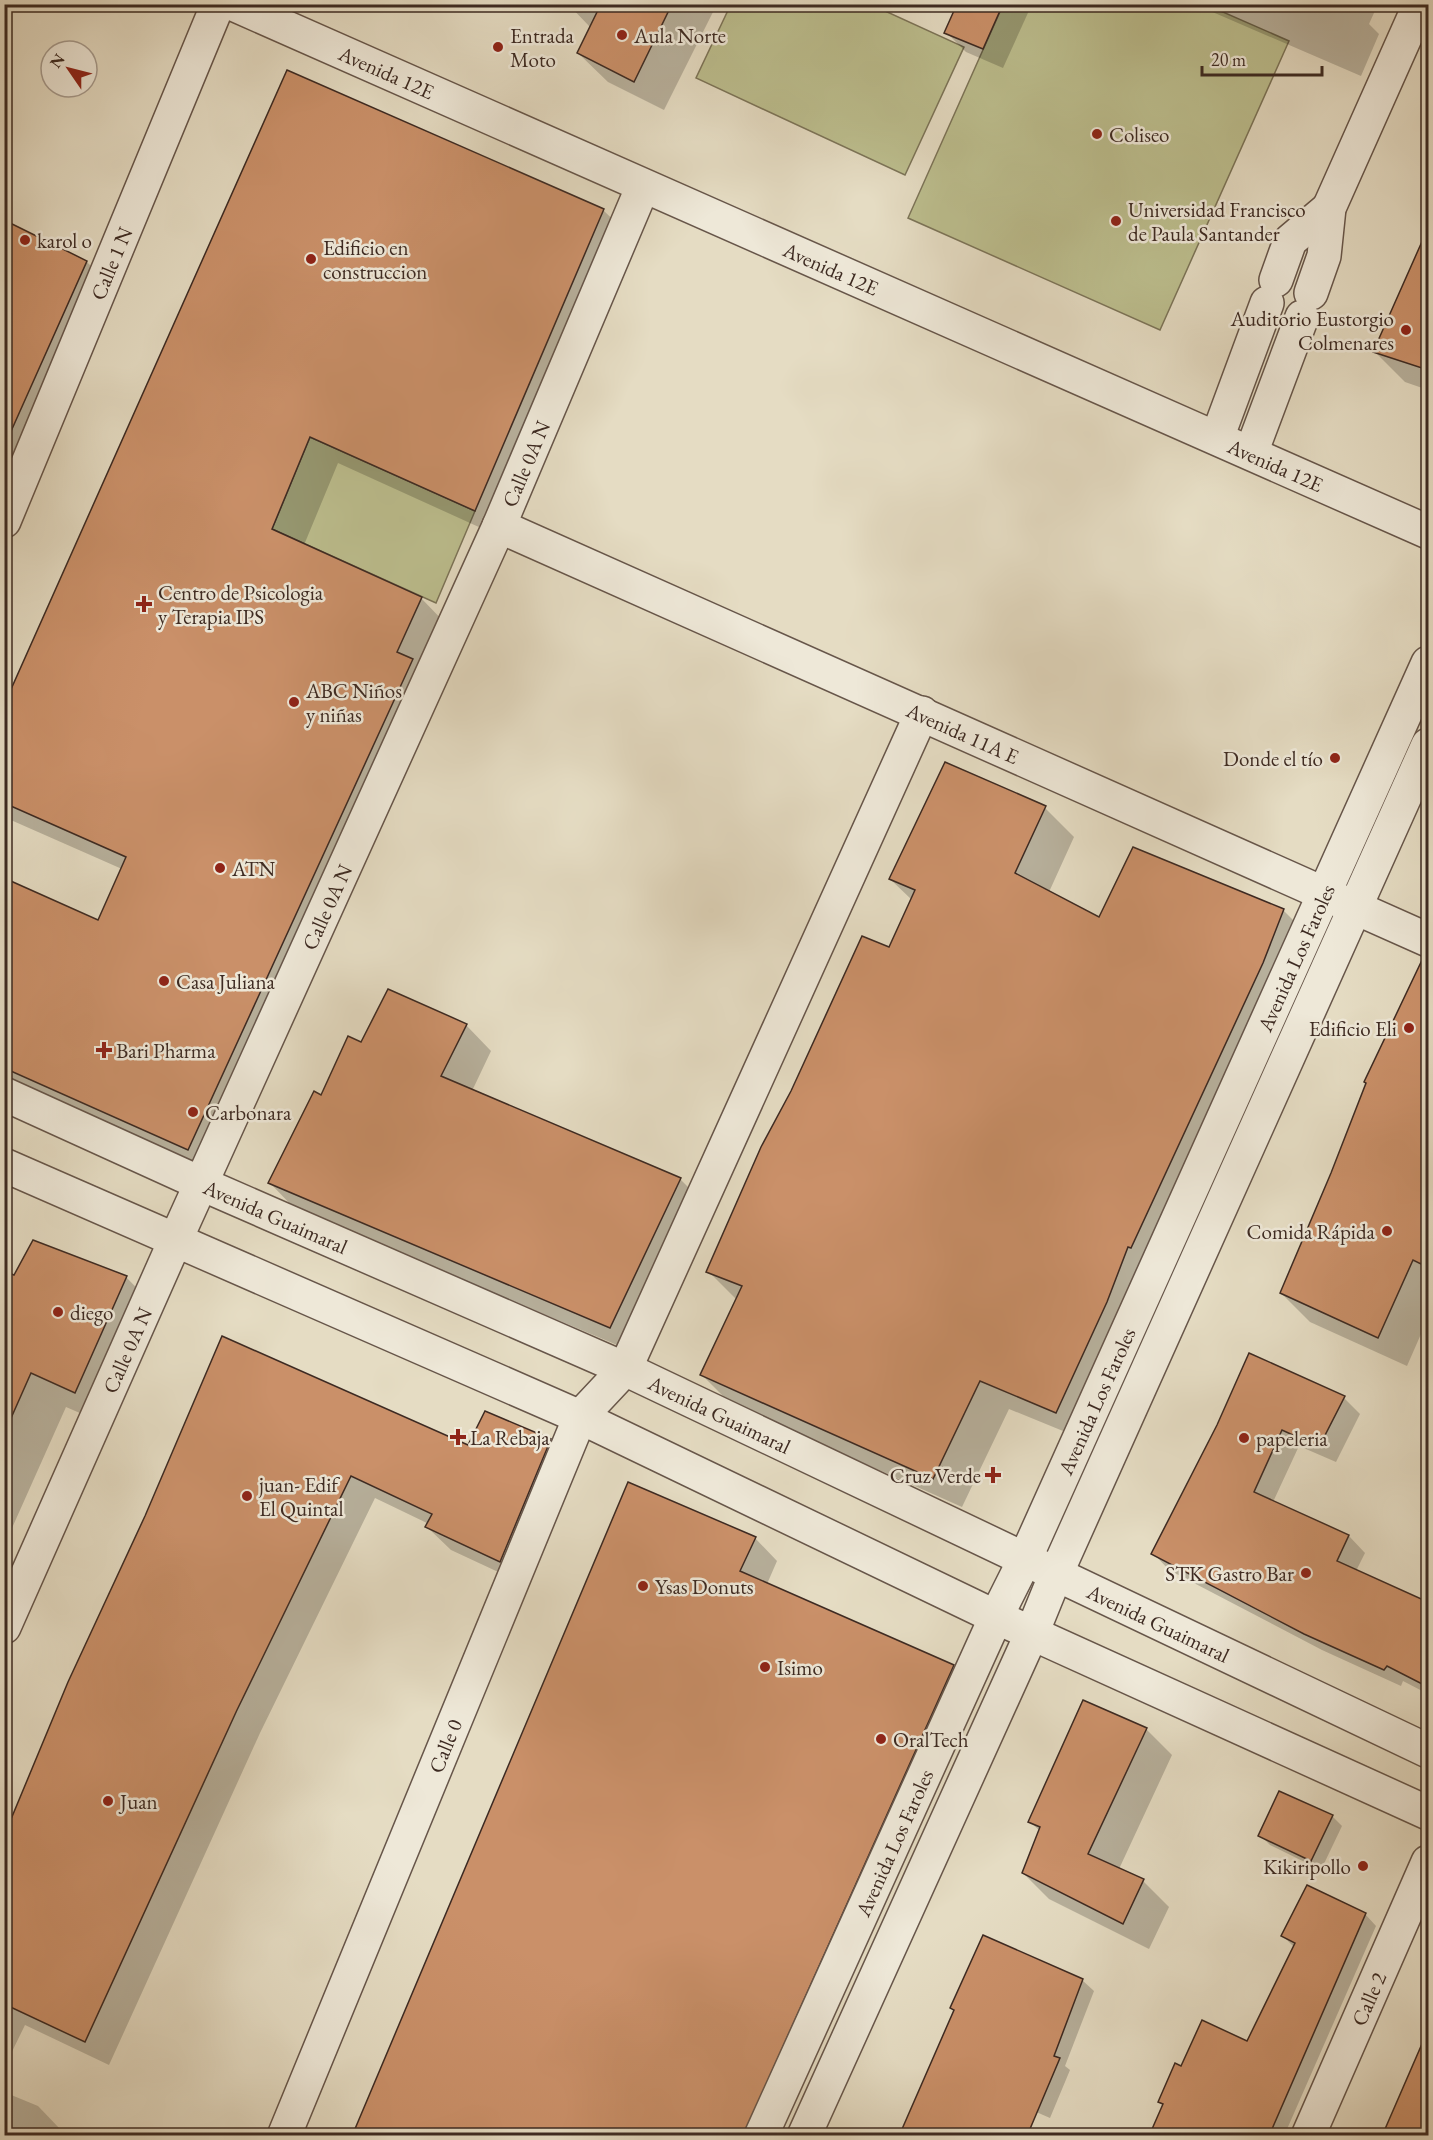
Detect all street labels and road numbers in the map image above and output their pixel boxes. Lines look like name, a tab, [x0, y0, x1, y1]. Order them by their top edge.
street label: Avenida 12E	[334, 39, 439, 105]
street label: Calle 1 N	[84, 222, 138, 304]
street label: Avenida 12E	[778, 235, 883, 301]
street label: Calle 0A N	[495, 416, 556, 511]
street label: Avenida 12E	[1223, 431, 1328, 498]
street label: Avenida 11A E	[902, 696, 1024, 770]
street label: Calle 0A N	[295, 859, 358, 954]
street label: Avenida Los Faroles	[1250, 879, 1340, 1036]
street label: Avenida Guaimaral	[199, 1173, 352, 1260]
street label: Calle 0A N	[96, 1302, 158, 1397]
street label: Avenida Los Faroles	[1051, 1323, 1141, 1480]
street label: Avenida Guaimaral	[643, 1368, 795, 1459]
street label: Avenida Guaimaral	[1082, 1577, 1234, 1668]
street label: Calle 0	[422, 1715, 468, 1777]
street label: Avenida Los Faroles	[848, 1765, 939, 1921]
street label: Calle 2	[1345, 1968, 1392, 2030]

